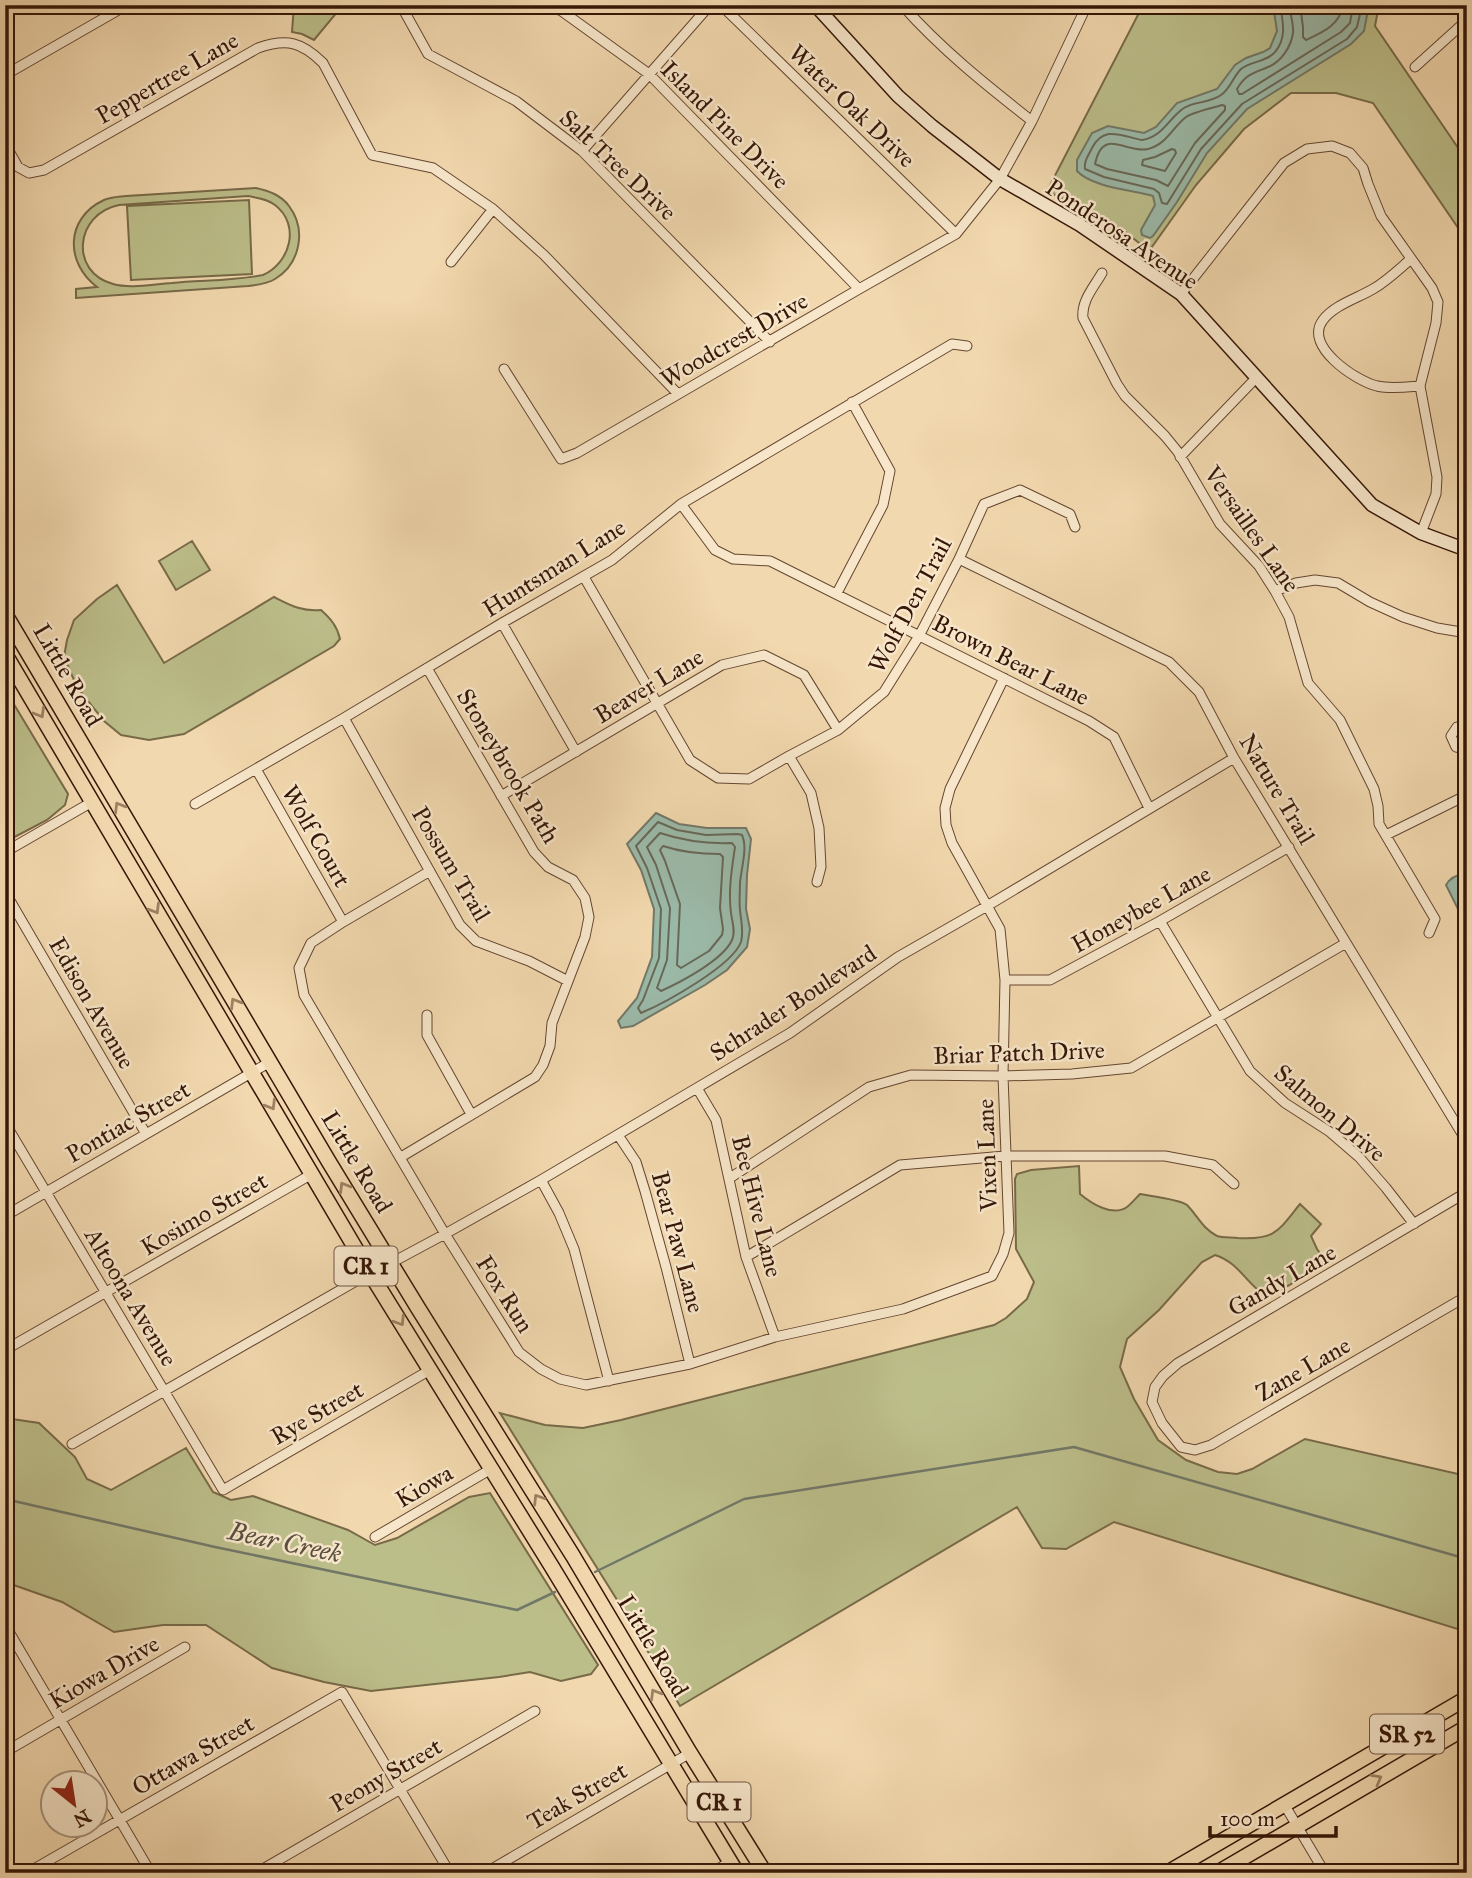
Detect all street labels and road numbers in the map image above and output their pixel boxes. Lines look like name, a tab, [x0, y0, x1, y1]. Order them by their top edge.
street label: Peppertree Lane	[90, 25, 244, 131]
street label: Water Oak Drive	[782, 38, 922, 174]
street label: Island Pine Drive	[654, 54, 796, 196]
street label: Salt Tree Drive	[553, 103, 683, 227]
street label: Ponderosa Avenue	[1040, 172, 1204, 296]
street label: Woodcrest Drive	[655, 286, 813, 394]
street label: Versailles Lane	[1197, 459, 1306, 598]
street label: Huntsman Lane	[477, 512, 631, 624]
street label: Wolf Den Trail	[862, 532, 958, 678]
street label: Brown Bear Lane	[928, 608, 1094, 712]
street label: Little Road	[27, 618, 109, 732]
street label: Beaver Lane	[589, 642, 709, 730]
street label: Stoneybrook Path	[450, 683, 566, 849]
street label: Nature Trail	[1232, 728, 1322, 850]
street label: Wolf Court	[275, 780, 357, 893]
street label: Possum Trail	[405, 801, 497, 928]
street label: Honeybee Lane	[1066, 858, 1216, 960]
street label: Edison Avenue	[42, 932, 142, 1074]
street label: Schrader Boulevard	[704, 938, 882, 1068]
street label: Briar Patch Drive	[933, 1035, 1105, 1071]
street label: Salmon Drive	[1268, 1058, 1392, 1168]
street label: Pontiac Street	[61, 1074, 196, 1170]
street label: Vixen Lane	[970, 1098, 1004, 1213]
street label: Little Road	[315, 1105, 399, 1219]
street label: Bee Hive Lane	[725, 1132, 789, 1280]
street label: Kosimo Street	[135, 1165, 273, 1262]
street label: Bear Paw Lane	[645, 1168, 711, 1316]
street label: Altoona Avenue	[77, 1222, 184, 1372]
street label: Gandy Lane	[1223, 1237, 1341, 1323]
road number: CR 1	[334, 1246, 398, 1286]
street label: Fox Run	[470, 1250, 540, 1338]
street label: Zane Lane	[1250, 1330, 1356, 1408]
street label: Rye Street	[265, 1374, 369, 1452]
street label: Kiowa	[390, 1457, 459, 1514]
street label: Little Road	[611, 1589, 695, 1703]
street label: Kiowa Drive	[44, 1628, 164, 1716]
street label: Ottawa Street	[127, 1708, 260, 1802]
road number: SR 52	[1370, 1714, 1444, 1754]
street label: Peony Street	[325, 1731, 448, 1819]
street label: Teak Street	[522, 1755, 633, 1837]
road number: CR 1	[688, 1783, 750, 1822]

